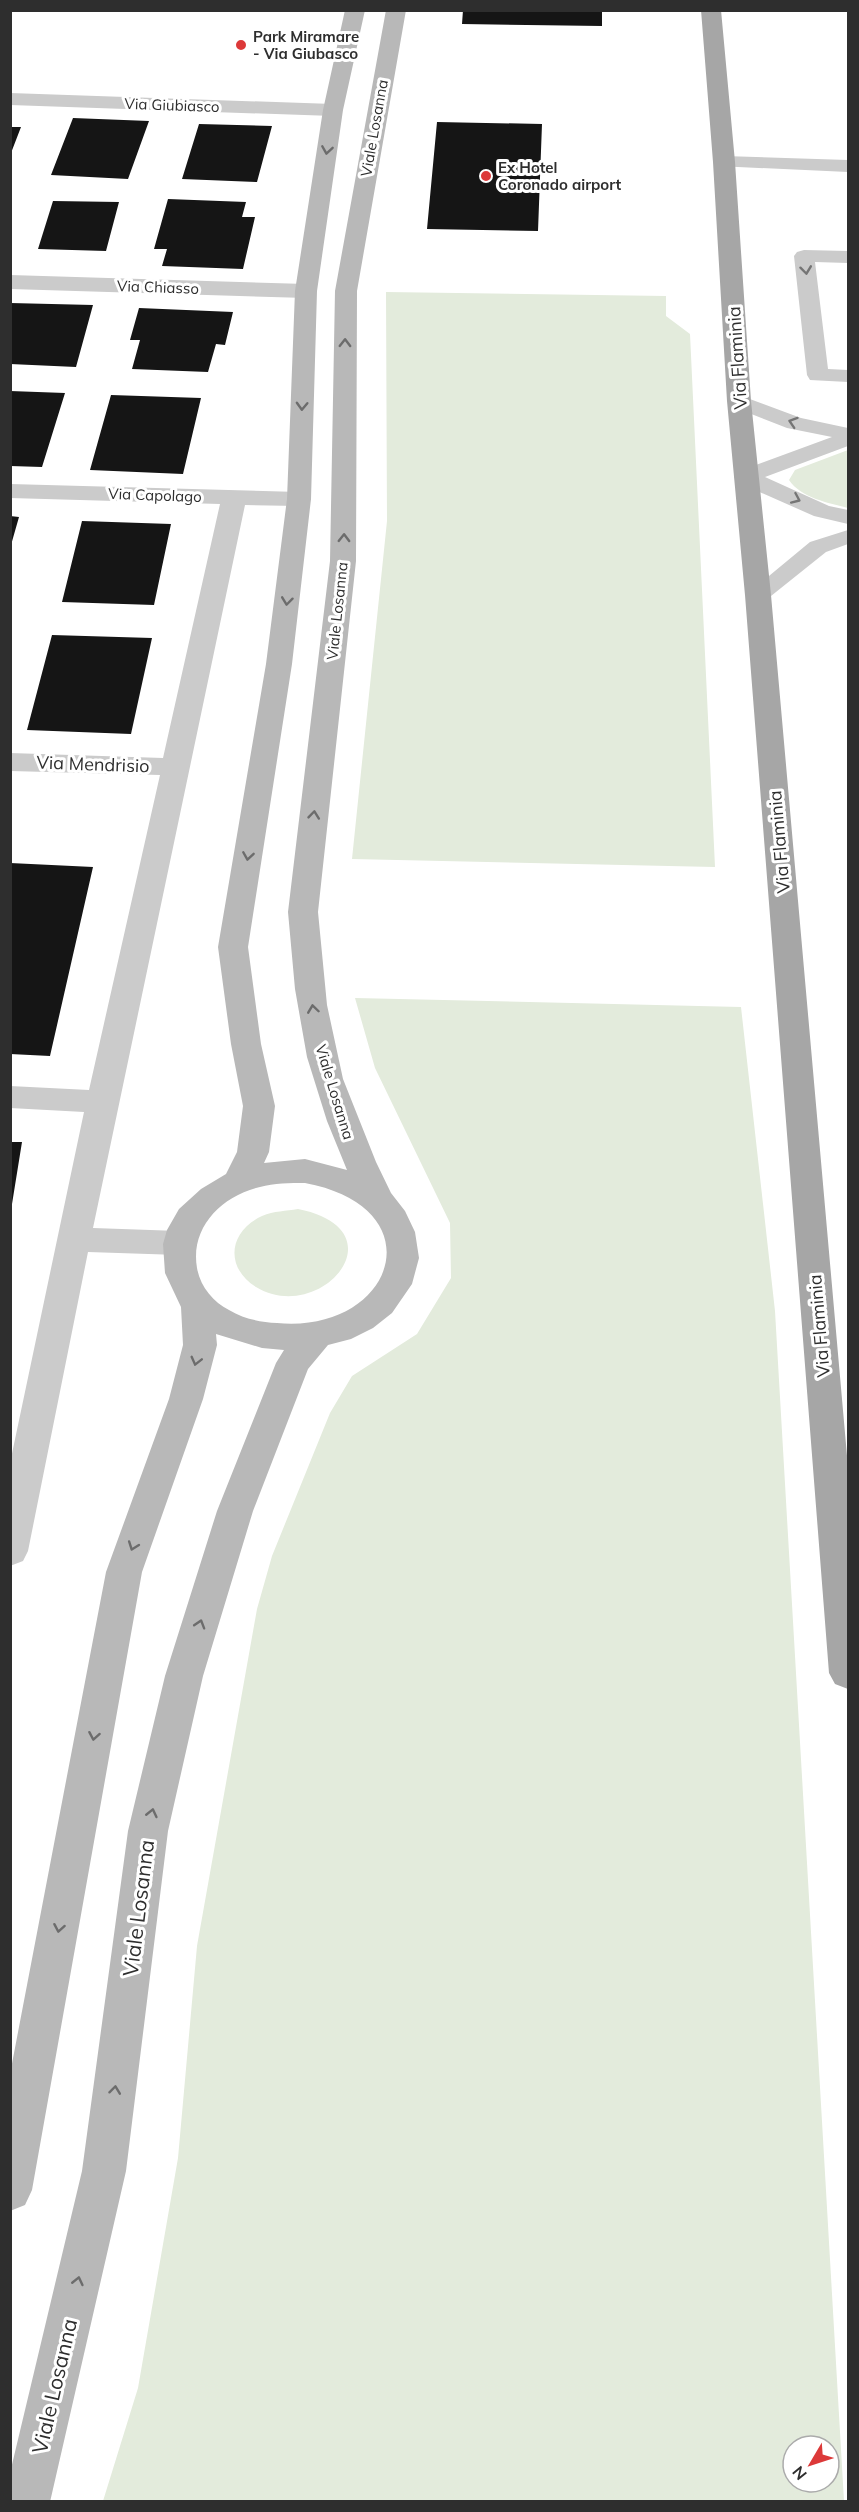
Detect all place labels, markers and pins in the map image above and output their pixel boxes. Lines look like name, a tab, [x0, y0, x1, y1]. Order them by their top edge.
place label: Park Miramare - Via Giubasco	[253, 27, 359, 63]
marker: Park Miramare - Via Giubasco	[234, 38, 248, 52]
place label: Ex Hotel Coronado airport	[498, 158, 622, 194]
marker: Ex Hotel Coronado airport	[479, 169, 493, 183]

